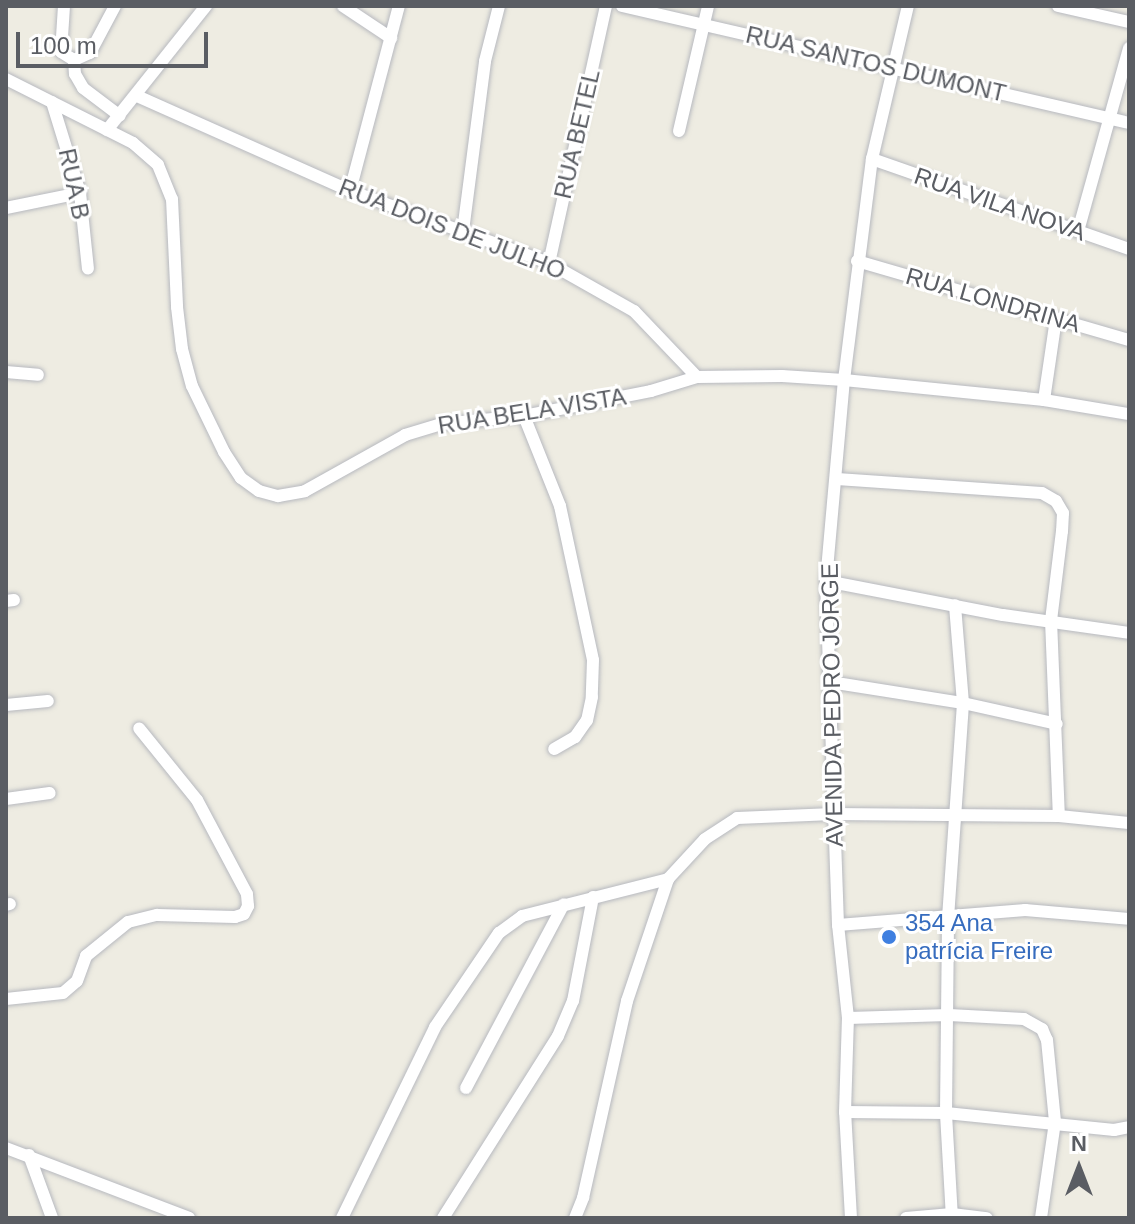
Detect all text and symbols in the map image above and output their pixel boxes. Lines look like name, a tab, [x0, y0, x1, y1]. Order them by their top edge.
scale bar	[20, 16, 212, 66]
street label: RUA SANTOS DUMONT	[742, 20, 1010, 108]
text: 100 m	[30, 32, 97, 59]
street label: RUA BETEL	[548, 66, 606, 202]
street label: RUA B	[52, 145, 96, 223]
street label: RUA VILA NOVA	[909, 161, 1091, 247]
street label: RUA DOIS DE JULHO	[334, 172, 570, 286]
street label: RUA LONDRINA	[902, 261, 1084, 339]
street label: RUA BELA VISTA	[434, 382, 630, 440]
street label: AVENIDA PEDRO JORGE	[815, 562, 849, 848]
place label: 354 Ana patrícia Freire	[905, 909, 1053, 965]
marker: 354 Ana patrícia Freire	[880, 928, 898, 946]
north arrow	[1039, 1128, 1119, 1208]
text: N	[1071, 1131, 1087, 1156]

